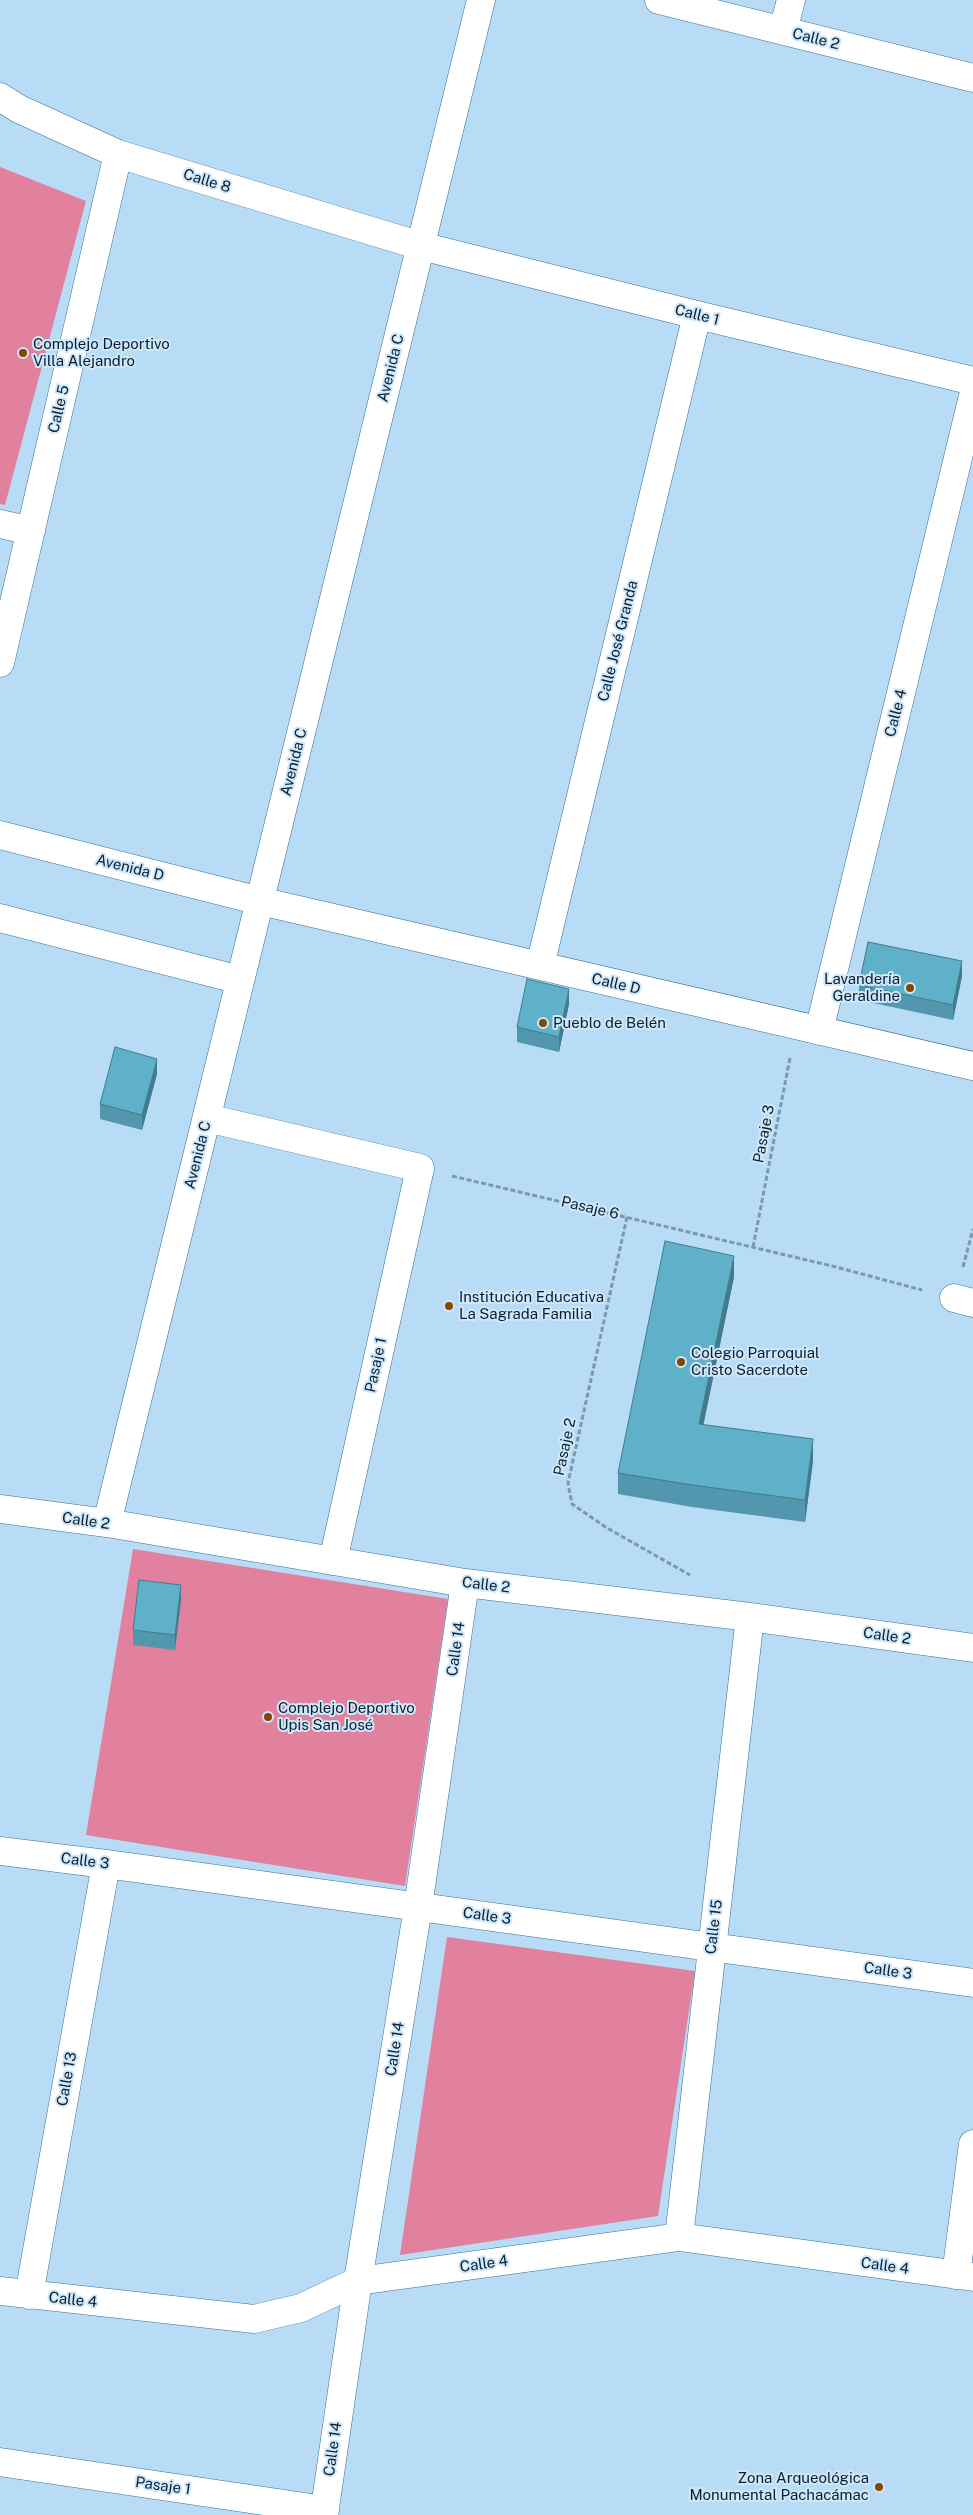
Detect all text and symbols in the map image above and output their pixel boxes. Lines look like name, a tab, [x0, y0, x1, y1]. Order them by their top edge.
street label: Calle 2	[790, 24, 842, 54]
street label: Calle 8	[181, 165, 233, 197]
street label: Calle 1	[673, 301, 721, 329]
street label: Avenida C	[374, 332, 408, 404]
place label: Complejo Deportivo Villa Alejandro	[33, 335, 170, 370]
marker: Complejo Deportivo Villa Alejandro	[17, 347, 29, 359]
street label: Calle 5	[45, 383, 73, 435]
street label: Calle José Granda	[594, 579, 642, 703]
street label: Calle 4	[881, 687, 911, 739]
street label: Avenida C	[277, 726, 311, 798]
street label: Avenida D	[94, 851, 166, 885]
street label: Calle D	[590, 970, 642, 998]
place label: Lavandería Geraldine	[824, 970, 900, 1005]
marker: Lavandería Geraldine	[904, 982, 916, 994]
place label: Pueblo de Belén	[553, 1014, 666, 1032]
marker: Pueblo de Belén	[537, 1017, 549, 1029]
street label: Pasaje 3	[750, 1103, 778, 1165]
street label: Avenida C	[181, 1119, 215, 1191]
street label: Pasaje 6	[559, 1193, 621, 1223]
place label: Institución Educativa La Sagrada Familia	[459, 1288, 604, 1323]
marker: Institución Educativa La Sagrada Familia	[443, 1300, 455, 1312]
street label: Pasaje 1	[361, 1336, 391, 1394]
place label: Colegio Parroquial Cristo Sacerdote	[691, 1344, 820, 1379]
marker: Colegio Parroquial Cristo Sacerdote	[675, 1356, 687, 1368]
street label: Pasaje 2	[550, 1416, 580, 1478]
street label: Calle 2	[61, 1509, 111, 1533]
street label: Calle 2	[461, 1573, 511, 1597]
street label: Calle 14	[443, 1621, 469, 1677]
street label: Calle 2	[862, 1624, 912, 1648]
place label: Complejo Deportivo Upis San José	[278, 1699, 415, 1734]
marker: Complejo Deportivo Upis San José	[262, 1711, 274, 1723]
street label: Calle 3	[60, 1849, 110, 1873]
street label: Calle 15	[702, 1899, 726, 1955]
street label: Calle 3	[462, 1904, 512, 1928]
street label: Calle 3	[863, 1959, 913, 1983]
street label: Calle 14	[382, 2021, 408, 2077]
street label: Calle 13	[53, 2051, 81, 2107]
street label: Calle 4	[459, 2252, 509, 2276]
street label: Calle 4	[860, 2254, 910, 2278]
street label: Calle 4	[48, 2289, 98, 2311]
street label: Calle 14	[320, 2421, 346, 2477]
place label: Zona Arqueológica Monumental Pachacámac	[689, 2469, 869, 2504]
street label: Pasaje 1	[134, 2473, 192, 2499]
marker: Zona Arqueológica Monumental Pachacámac	[873, 2481, 885, 2493]

